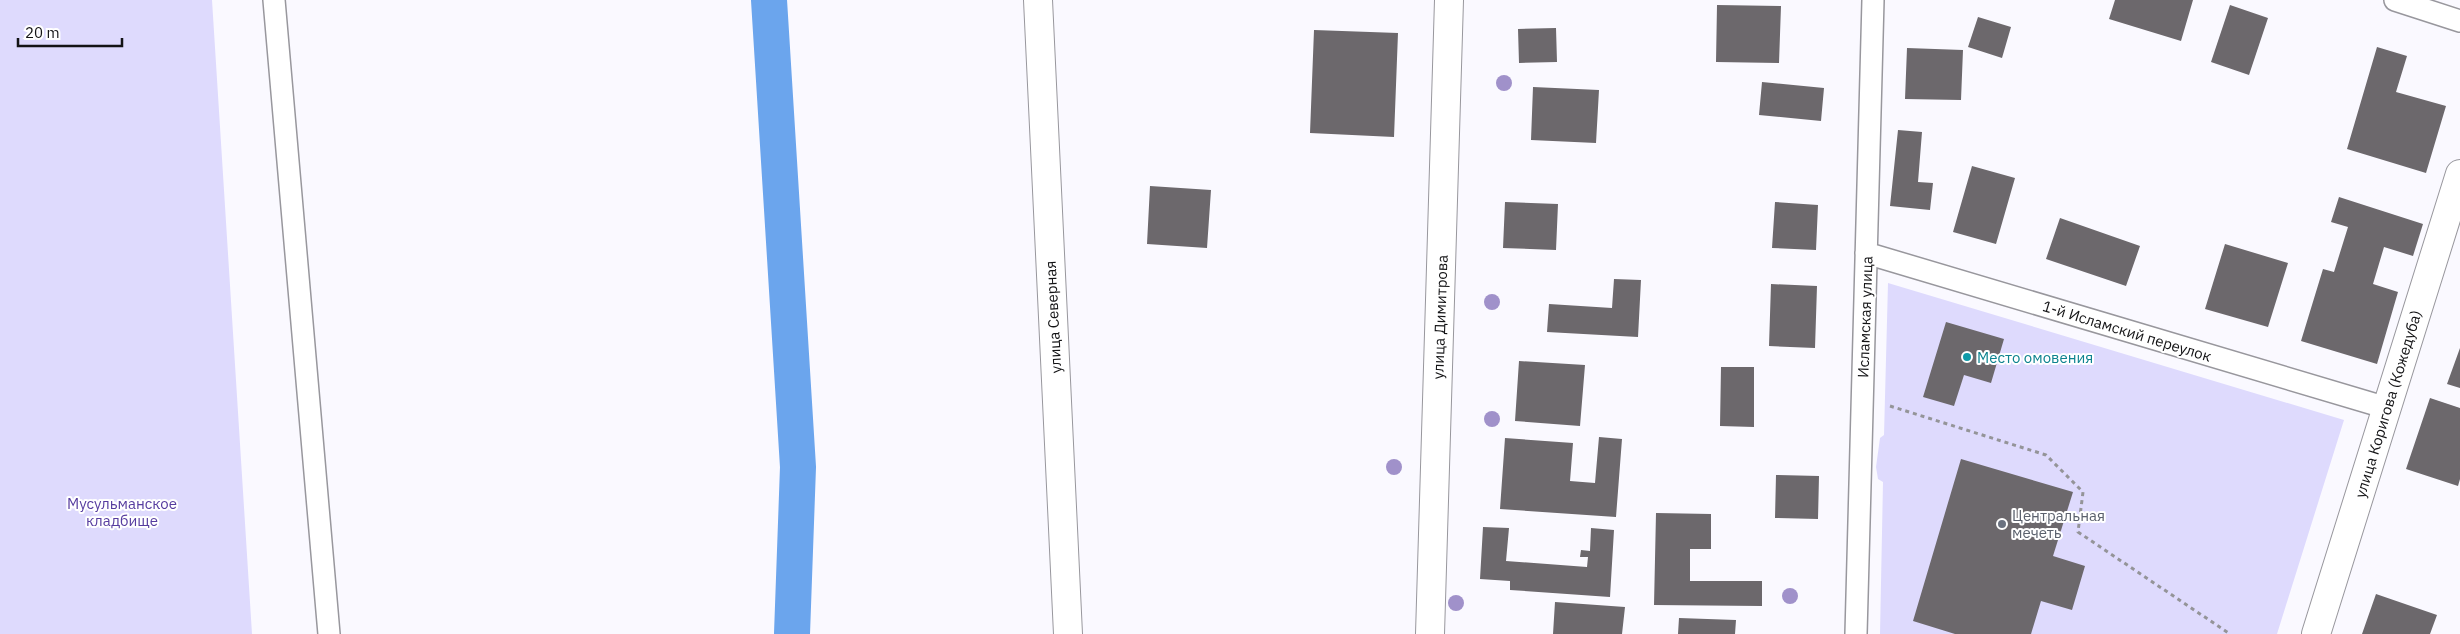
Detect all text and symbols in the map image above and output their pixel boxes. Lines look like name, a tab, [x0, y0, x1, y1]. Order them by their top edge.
scale bar	[18, 15, 121, 47]
text: 20 m	[25, 23, 60, 42]
street label: улица Димитрова	[1428, 254, 1452, 380]
street label: Исламская улица	[1853, 256, 1877, 378]
street label: улица Северная	[1041, 260, 1065, 374]
street label: 1-й Исламский переулок	[2040, 296, 2214, 366]
street label: улица Коригова (Кожедуба)	[2350, 308, 2426, 500]
place label: Место омовения	[1977, 348, 2093, 367]
marker: Место омовения	[1961, 351, 1973, 363]
park label: Мусульманское кладбище	[67, 494, 177, 530]
place label: Центральная мечеть	[2012, 506, 2105, 542]
marker: Центральная мечеть	[1996, 518, 2008, 530]

